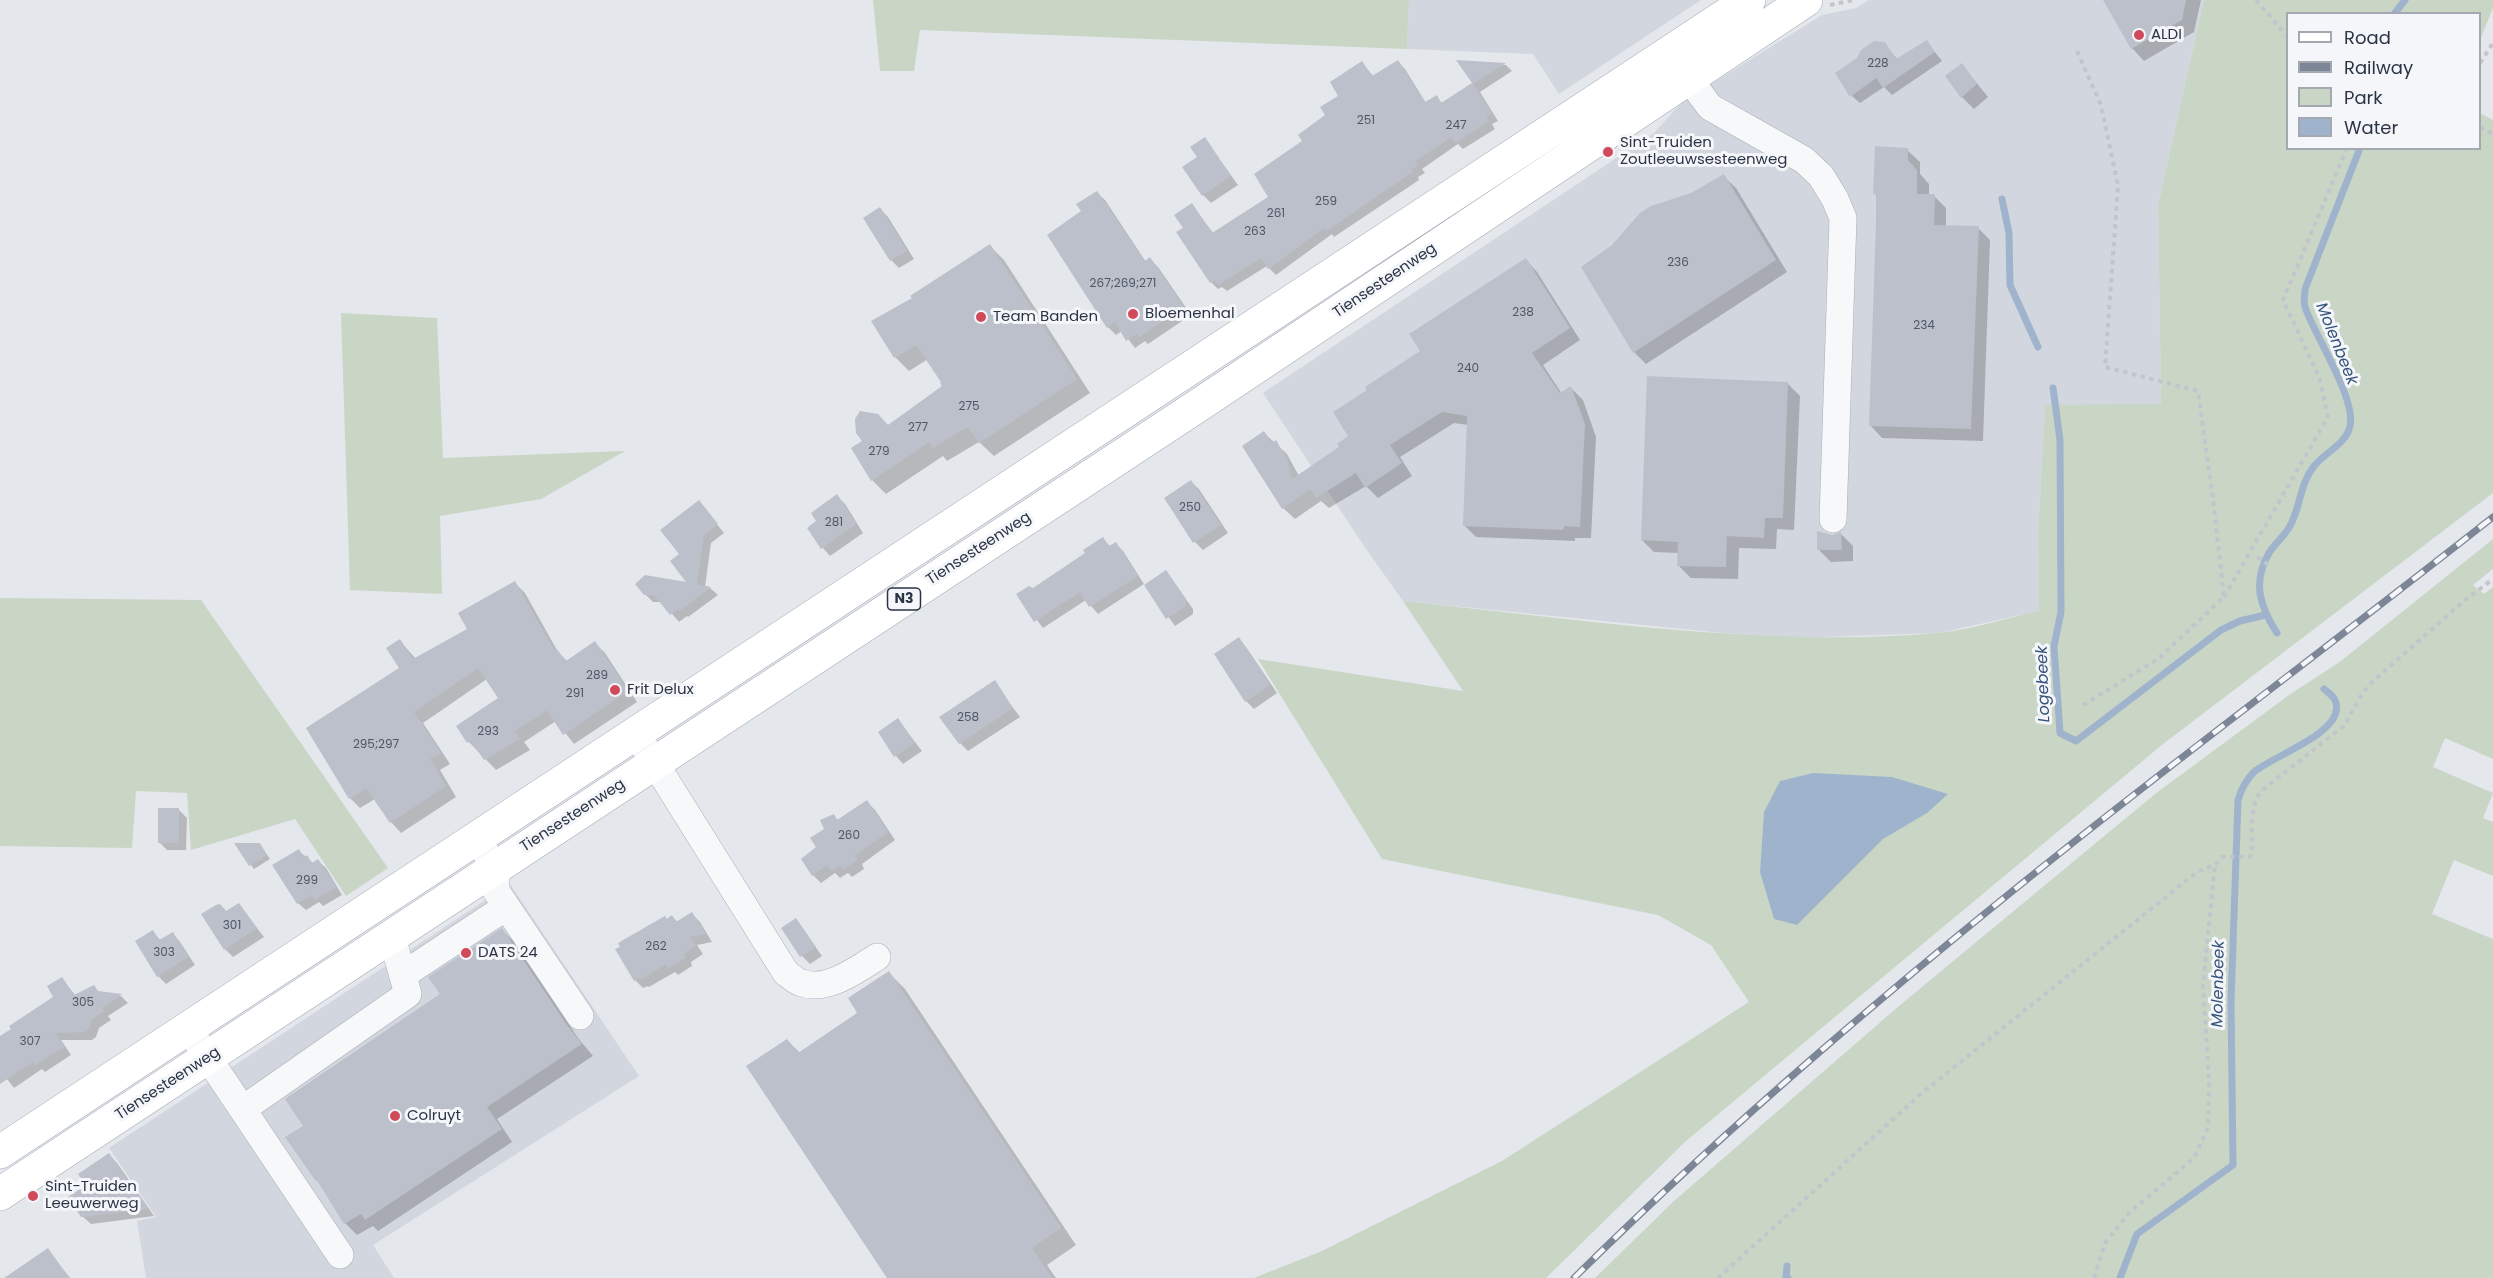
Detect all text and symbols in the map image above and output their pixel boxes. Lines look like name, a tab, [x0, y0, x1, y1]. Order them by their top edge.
legend	[2286, 12, 2481, 150]
text: Road	[2344, 25, 2391, 50]
place label: ALDI	[2151, 26, 2182, 44]
marker: ALDI	[2132, 28, 2146, 42]
text: Railway	[2344, 55, 2413, 80]
house number: 228	[1867, 57, 1889, 71]
text: Park	[2344, 85, 2383, 110]
house number: 251	[1357, 114, 1375, 128]
text: Water	[2344, 115, 2398, 140]
house number: 247	[1446, 119, 1466, 133]
place label: Sint-Truiden Zoutleeuwsesteenweg	[1620, 134, 1787, 169]
marker: Sint-Truiden Zoutleeuwsesteenweg	[1601, 145, 1615, 159]
house number: 259	[1315, 195, 1337, 209]
house number: 261	[1267, 207, 1285, 221]
house number: 263	[1244, 225, 1266, 239]
street label: Tiensesteenweg	[1330, 240, 1440, 322]
house number: 236	[1667, 256, 1689, 270]
house number: 267;269;271	[1090, 277, 1156, 291]
water label: Molenbeek	[2311, 300, 2361, 388]
place label: Bloemenhal	[1145, 305, 1235, 323]
house number: 238	[1512, 306, 1534, 320]
marker: Bloemenhal	[1126, 307, 1140, 321]
place label: Team Banden	[993, 308, 1098, 326]
marker: Team Banden	[974, 310, 988, 324]
house number: 234	[1913, 319, 1935, 333]
house number: 240	[1457, 362, 1479, 376]
house number: 275	[959, 400, 979, 414]
house number: 277	[908, 421, 928, 435]
house number: 279	[868, 445, 890, 459]
house number: 250	[1179, 501, 1201, 515]
street label: Tiensesteenweg	[923, 508, 1035, 590]
house number: 281	[825, 516, 843, 530]
road number: N3	[888, 588, 920, 610]
water label: Logebeek	[2033, 645, 2055, 723]
house number: 289	[586, 669, 608, 683]
place label: Frit Delux	[627, 681, 694, 699]
marker: Frit Delux	[608, 683, 622, 697]
house number: 291	[566, 687, 584, 701]
house number: 258	[957, 711, 979, 725]
house number: 293	[477, 725, 499, 739]
house number: 295;297	[353, 738, 399, 752]
street label: Tiensesteenweg	[517, 775, 629, 857]
house number: 260	[838, 829, 860, 843]
house number: 299	[296, 874, 318, 888]
house number: 301	[223, 919, 241, 933]
house number: 262	[645, 940, 667, 954]
water label: Molenbeek	[2209, 940, 2229, 1028]
place label: DATS 24	[478, 944, 538, 962]
house number: 303	[153, 946, 175, 960]
marker: DATS 24	[459, 946, 473, 960]
house number: 305	[72, 996, 94, 1010]
house number: 307	[19, 1035, 41, 1049]
street label: Tiensesteenweg	[112, 1043, 224, 1125]
place label: Colruyt	[407, 1107, 461, 1125]
marker: Colruyt	[388, 1109, 402, 1123]
place label: Sint-Truiden Leeuwerweg	[45, 1178, 139, 1213]
marker: Sint-Truiden Leeuwerweg	[26, 1189, 40, 1203]

